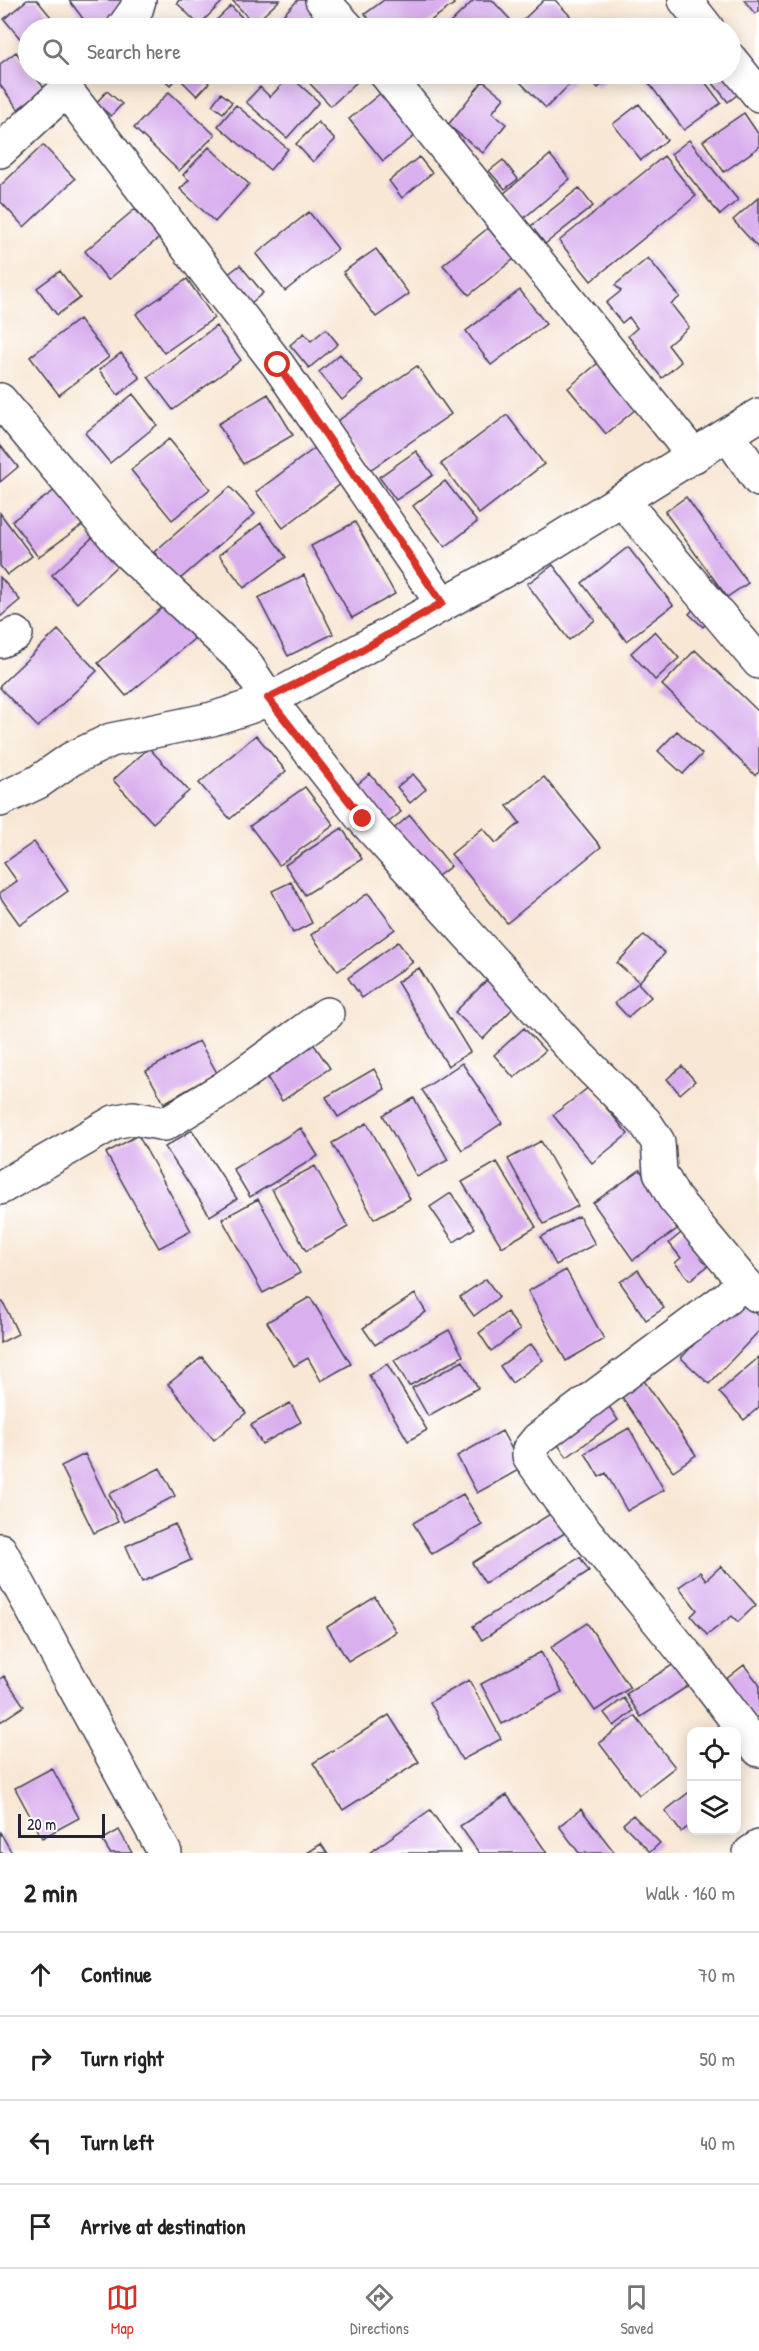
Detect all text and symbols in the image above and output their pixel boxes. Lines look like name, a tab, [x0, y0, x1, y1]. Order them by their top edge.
search box	[18, 18, 741, 84]
icon: search	[39, 35, 72, 68]
text: Search here	[87, 36, 181, 66]
route start	[264, 351, 290, 377]
route end	[349, 805, 375, 831]
map controls	[687, 1727, 741, 1835]
button: locate	[687, 1727, 741, 1781]
button: layers	[687, 1781, 741, 1835]
scale bar	[18, 1811, 105, 1838]
text: 20 m	[27, 1813, 56, 1835]
text: 2 min	[24, 1875, 77, 1910]
text: Walk · 160 m	[646, 1879, 735, 1906]
icon: ahead	[24, 1958, 57, 1991]
text: Continue	[81, 1959, 152, 1989]
text: 70 m	[698, 1961, 735, 1988]
icon: right	[24, 2042, 57, 2075]
text: Turn right	[81, 2043, 164, 2073]
text: 50 m	[699, 2045, 735, 2072]
icon: left	[24, 2126, 57, 2159]
text: Turn left	[81, 2127, 154, 2157]
text: 40 m	[700, 2129, 735, 2156]
icon: arrive	[24, 2210, 57, 2243]
text: Arrive at destination	[81, 2211, 246, 2241]
tab: Map	[106, 2281, 139, 2339]
tab: Directions	[350, 2281, 409, 2339]
tab: Saved	[620, 2281, 653, 2339]

